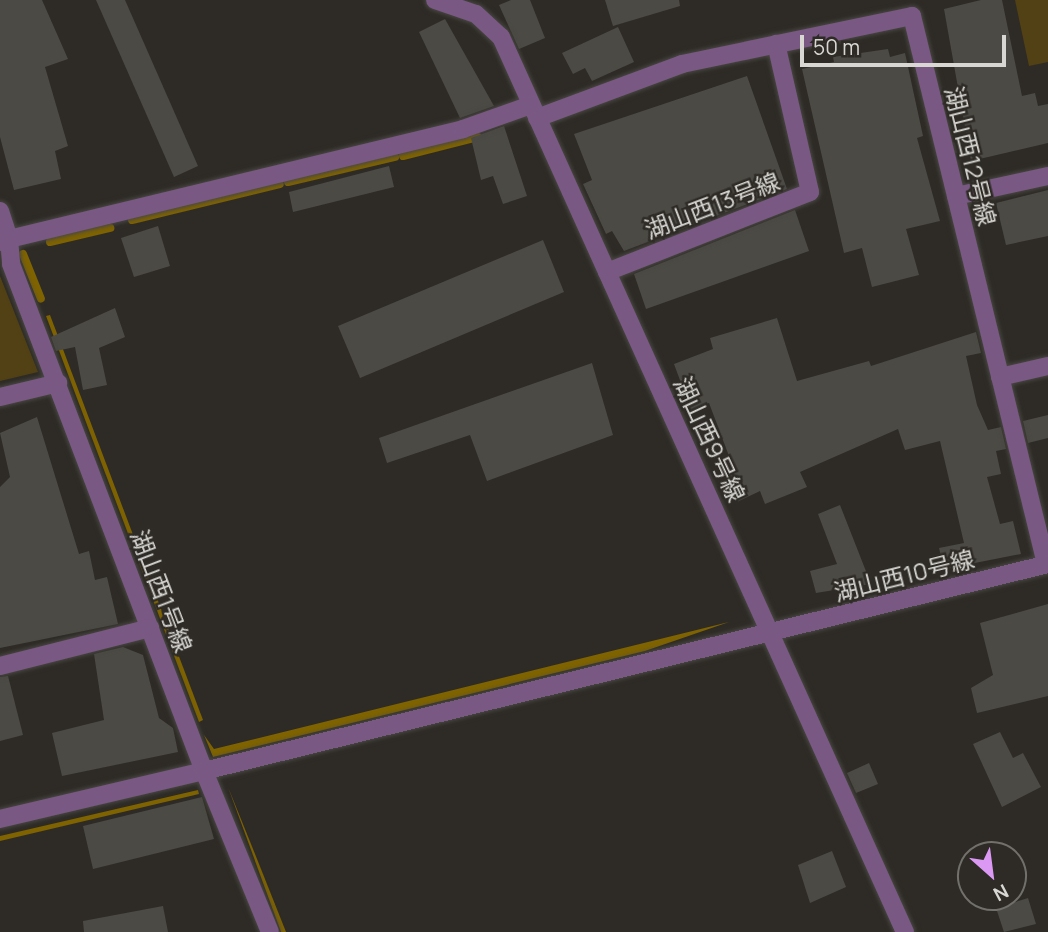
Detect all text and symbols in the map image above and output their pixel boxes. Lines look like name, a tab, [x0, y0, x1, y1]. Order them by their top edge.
scale bar	[803, 21, 1010, 65]
text: 50 m	[813, 33, 860, 61]
street label: 湖山西12号線	[940, 83, 1002, 229]
street label: 湖山西13号線	[640, 166, 784, 244]
street label: 湖山西9号線	[668, 372, 752, 506]
street label: 湖山西1号線	[125, 525, 199, 657]
street label: 湖山西10号線	[831, 544, 977, 606]
north arrow	[957, 841, 1027, 911]
text: N	[989, 878, 1013, 907]

